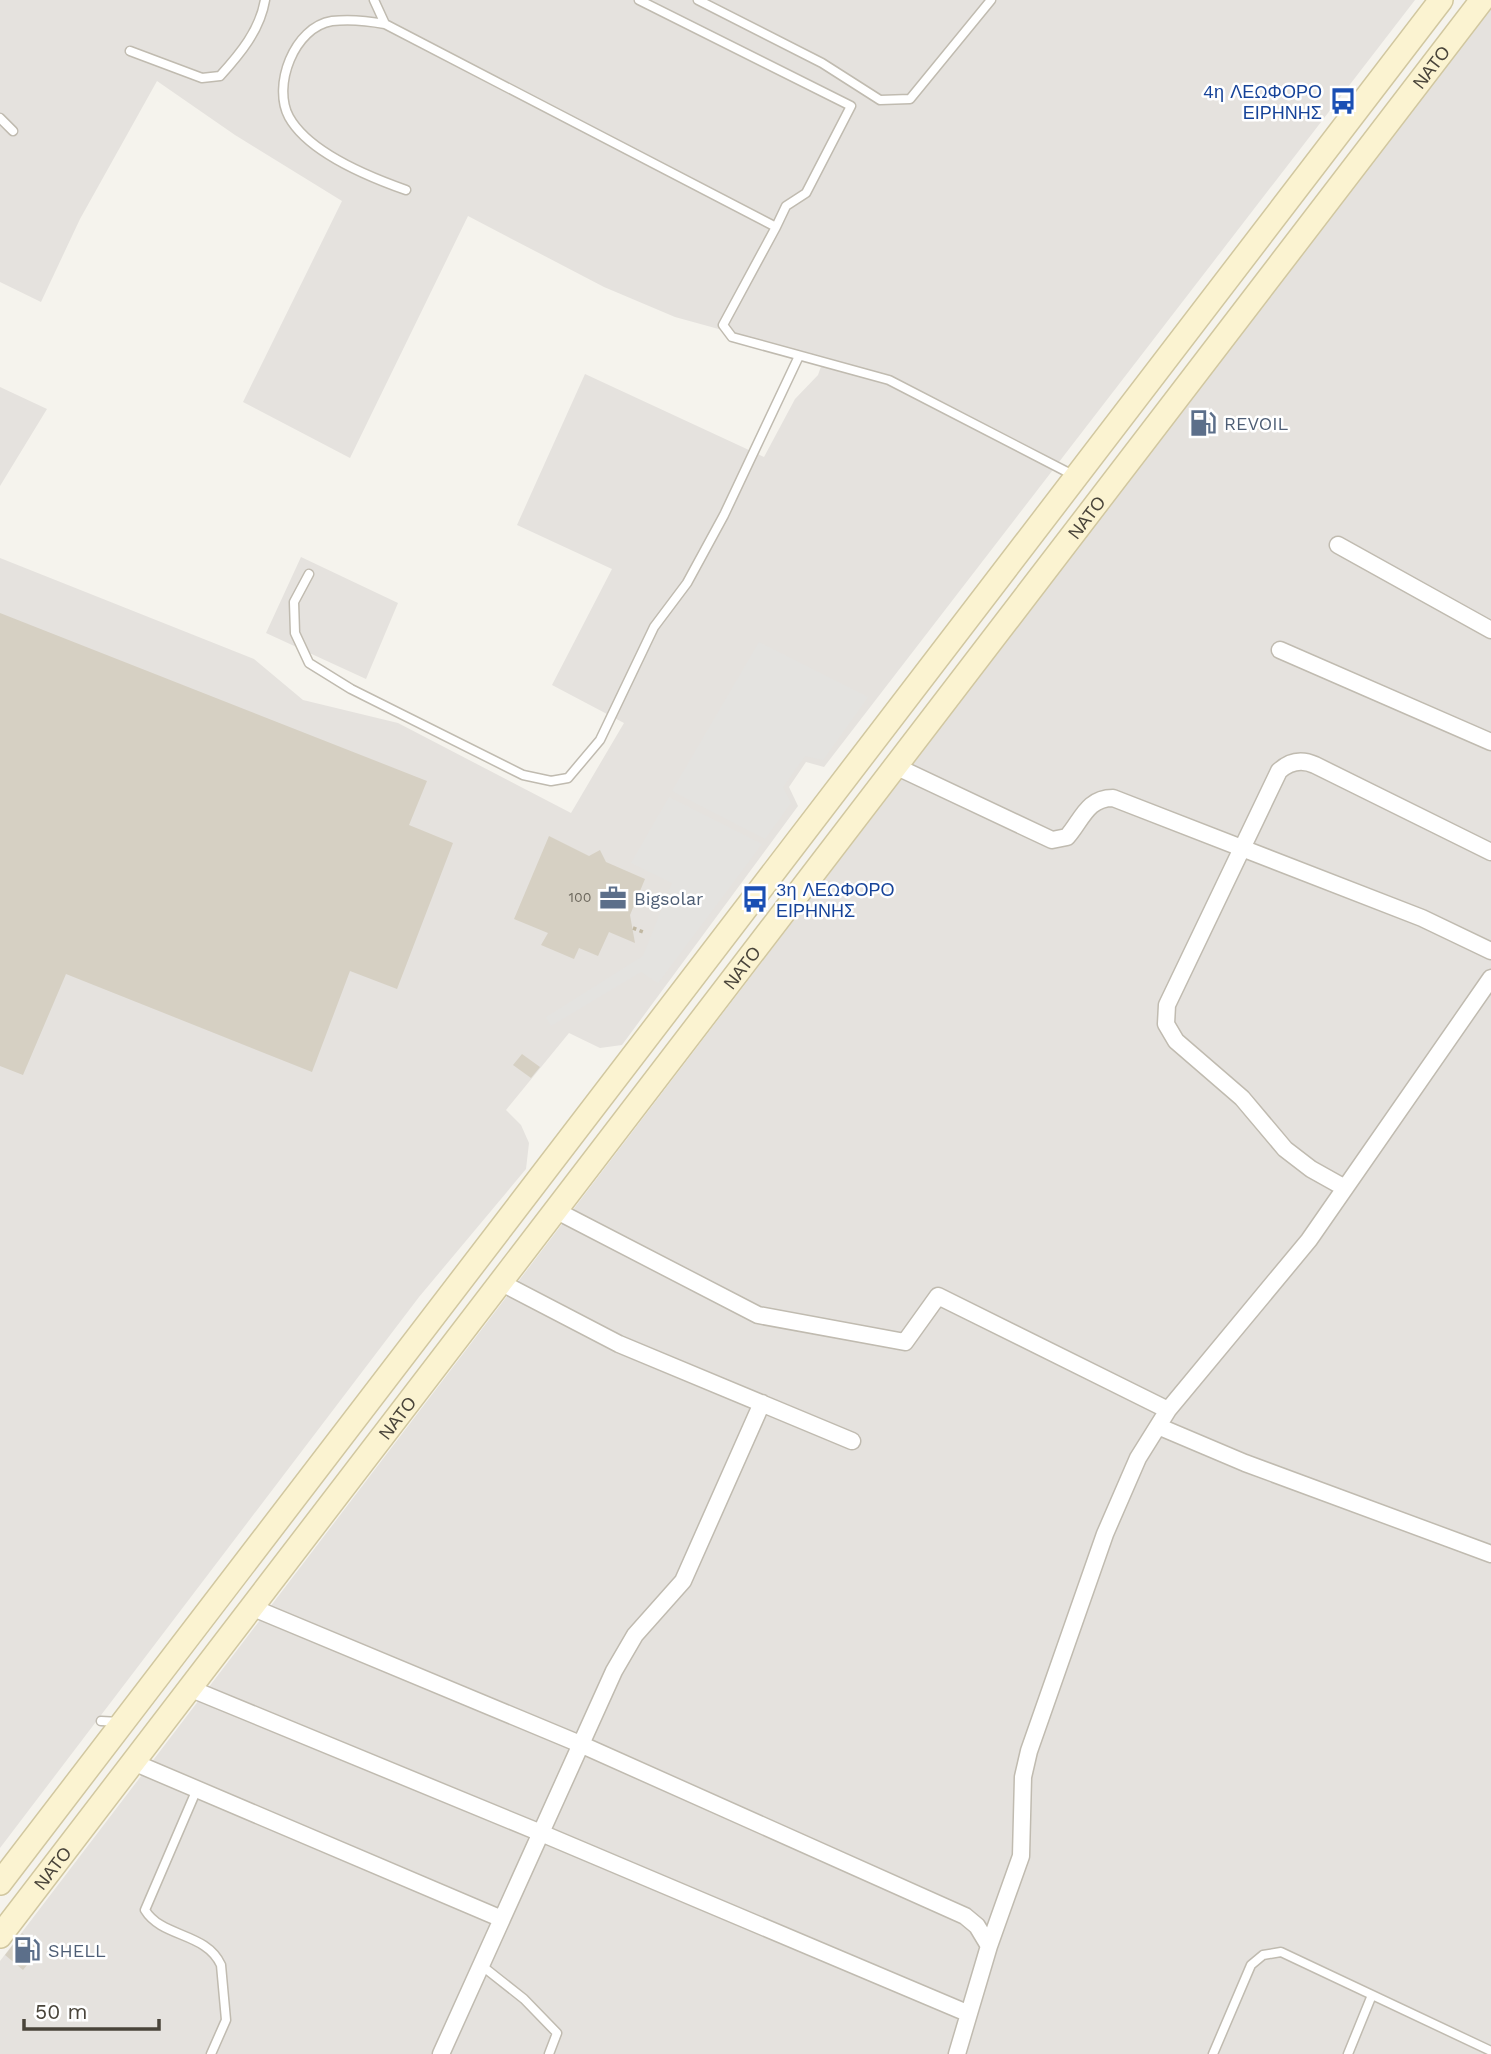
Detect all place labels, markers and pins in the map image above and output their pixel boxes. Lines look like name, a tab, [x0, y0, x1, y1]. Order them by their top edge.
place label: 4η ΛΕΩΦΟΡΟ ΕΙΡΗΝΗΣ	[1203, 81, 1322, 123]
bus stop icon: 4η ΛΕΩΦΟΡΟ ΕΙΡΗΝΗΣ	[1328, 86, 1358, 116]
fuel station icon: REVOIL	[1188, 408, 1218, 438]
place label: REVOIL	[1224, 413, 1289, 434]
place label: 3η ΛΕΩΦΟΡΟ ΕΙΡΗΝΗΣ	[776, 879, 895, 921]
office icon: Bigsolar	[598, 883, 628, 913]
bus stop icon: 3η ΛΕΩΦΟΡΟ ΕΙΡΗΝΗΣ	[740, 884, 770, 914]
place label: Bigsolar	[634, 888, 703, 909]
fuel station icon: SHELL	[12, 1935, 42, 1965]
place label: SHELL	[48, 1940, 106, 1961]

